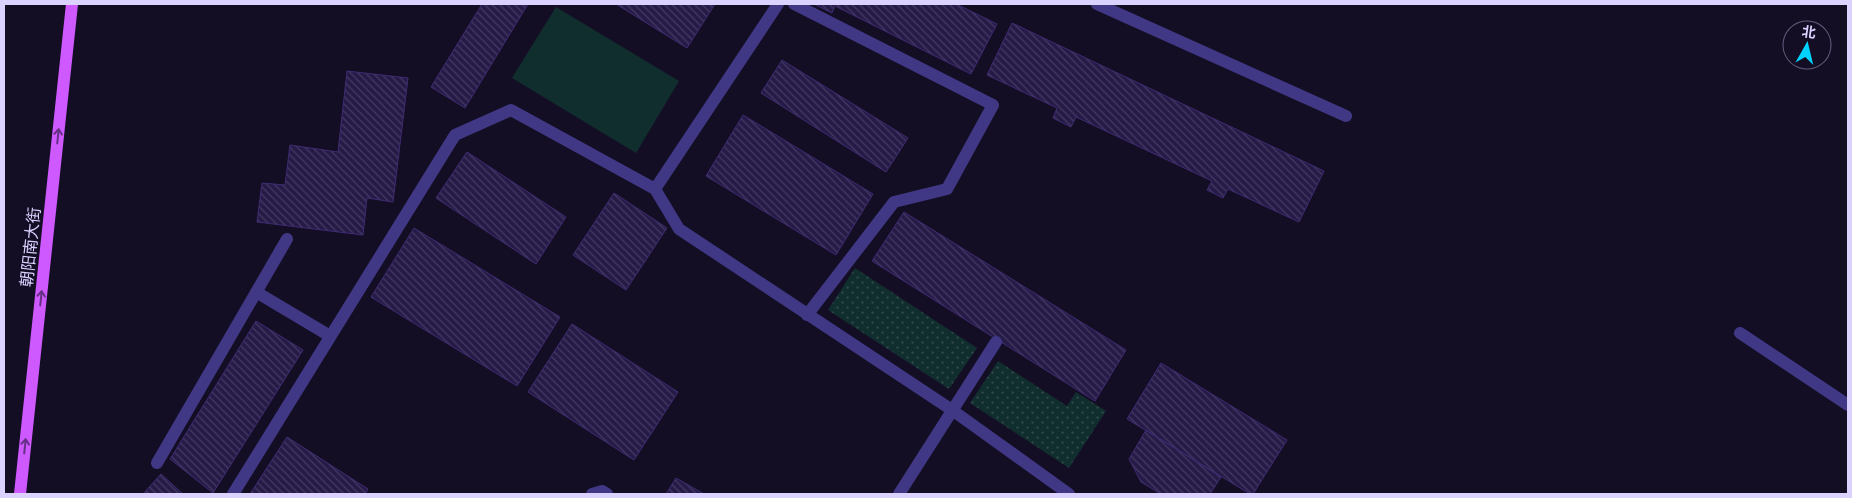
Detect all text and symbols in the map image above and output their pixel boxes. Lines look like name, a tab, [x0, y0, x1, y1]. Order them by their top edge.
north arrow	[1782, 20, 1832, 70]
text: 北	[1800, 21, 1817, 43]
one-way arrow	[53, 128, 63, 144]
street label: 朝阳南大街	[15, 206, 46, 288]
one-way arrow	[36, 290, 46, 306]
one-way arrow	[21, 438, 30, 454]

